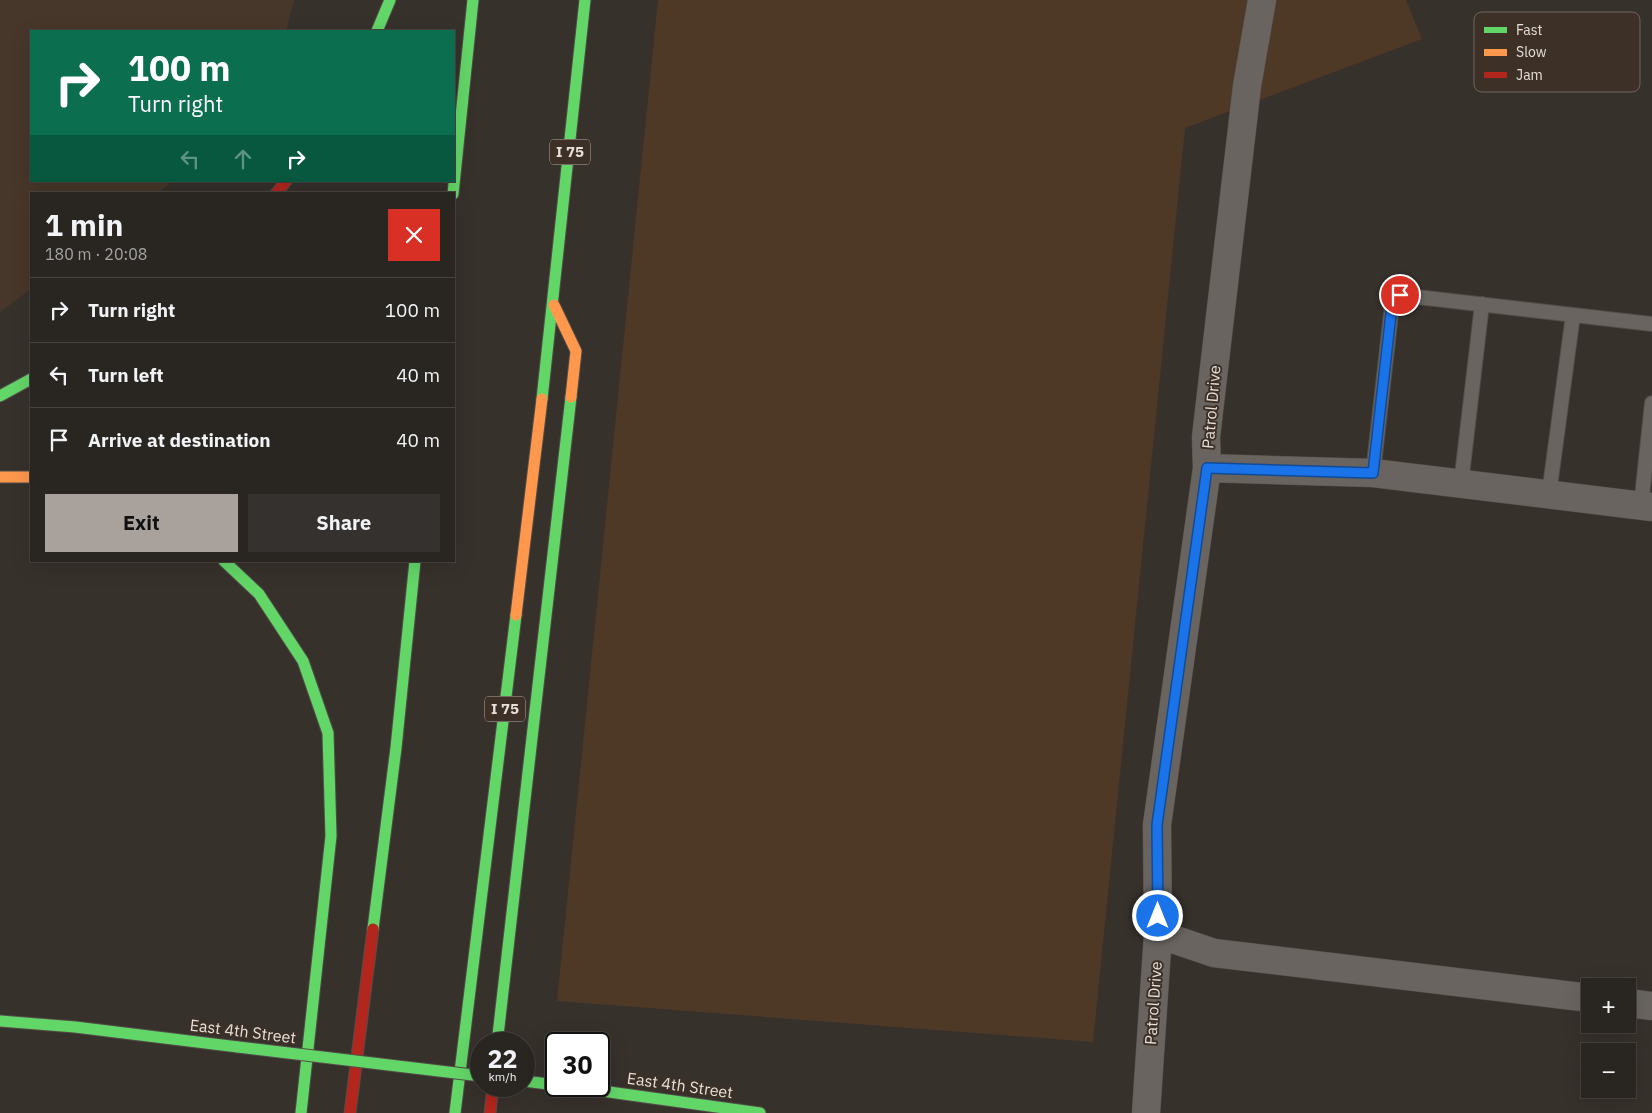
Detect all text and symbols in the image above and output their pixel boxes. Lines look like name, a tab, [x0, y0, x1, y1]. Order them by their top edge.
legend	[1474, 12, 1640, 92]
text: Fast	[1516, 21, 1542, 39]
text: Slow	[1516, 43, 1547, 61]
text: 100 m	[128, 45, 231, 91]
icon: right	[45, 50, 110, 115]
text: Jam	[1516, 66, 1543, 84]
text: Turn right	[128, 89, 223, 118]
road number: I 75	[550, 140, 590, 164]
icon: left	[176, 145, 204, 173]
icon: ahead	[229, 145, 257, 173]
icon: right	[282, 145, 310, 173]
text: 1 min	[45, 205, 123, 244]
button: close	[388, 209, 440, 261]
text: 180 m · 20:08	[45, 244, 147, 264]
pin	[1379, 274, 1421, 316]
icon: arrive	[1386, 281, 1414, 309]
icon: right	[45, 296, 73, 324]
text: Turn right	[88, 298, 175, 322]
text: 100 m	[385, 298, 440, 322]
icon: left	[45, 361, 73, 389]
text: Turn left	[88, 363, 164, 387]
text: 40 m	[396, 363, 440, 387]
street label: Patrol Drive	[1197, 364, 1225, 450]
icon: arrive	[45, 426, 73, 454]
text: Arrive at destination	[88, 428, 271, 452]
text: 40 m	[396, 428, 440, 452]
button: Exit	[45, 494, 238, 552]
button: Share	[248, 494, 440, 552]
road number: I 75	[485, 696, 525, 722]
position arrow	[1131, 889, 1183, 941]
street label: Patrol Drive	[1140, 960, 1166, 1045]
map controls	[1581, 978, 1636, 1098]
button: +	[1581, 978, 1636, 1033]
street label: East 4th Street	[189, 1015, 297, 1047]
speed limit sign: 30	[545, 1032, 610, 1097]
text: 22	[487, 1042, 518, 1075]
button: −	[1581, 1043, 1636, 1098]
street label: East 4th Street	[626, 1068, 734, 1102]
text: km/h	[488, 1069, 517, 1084]

